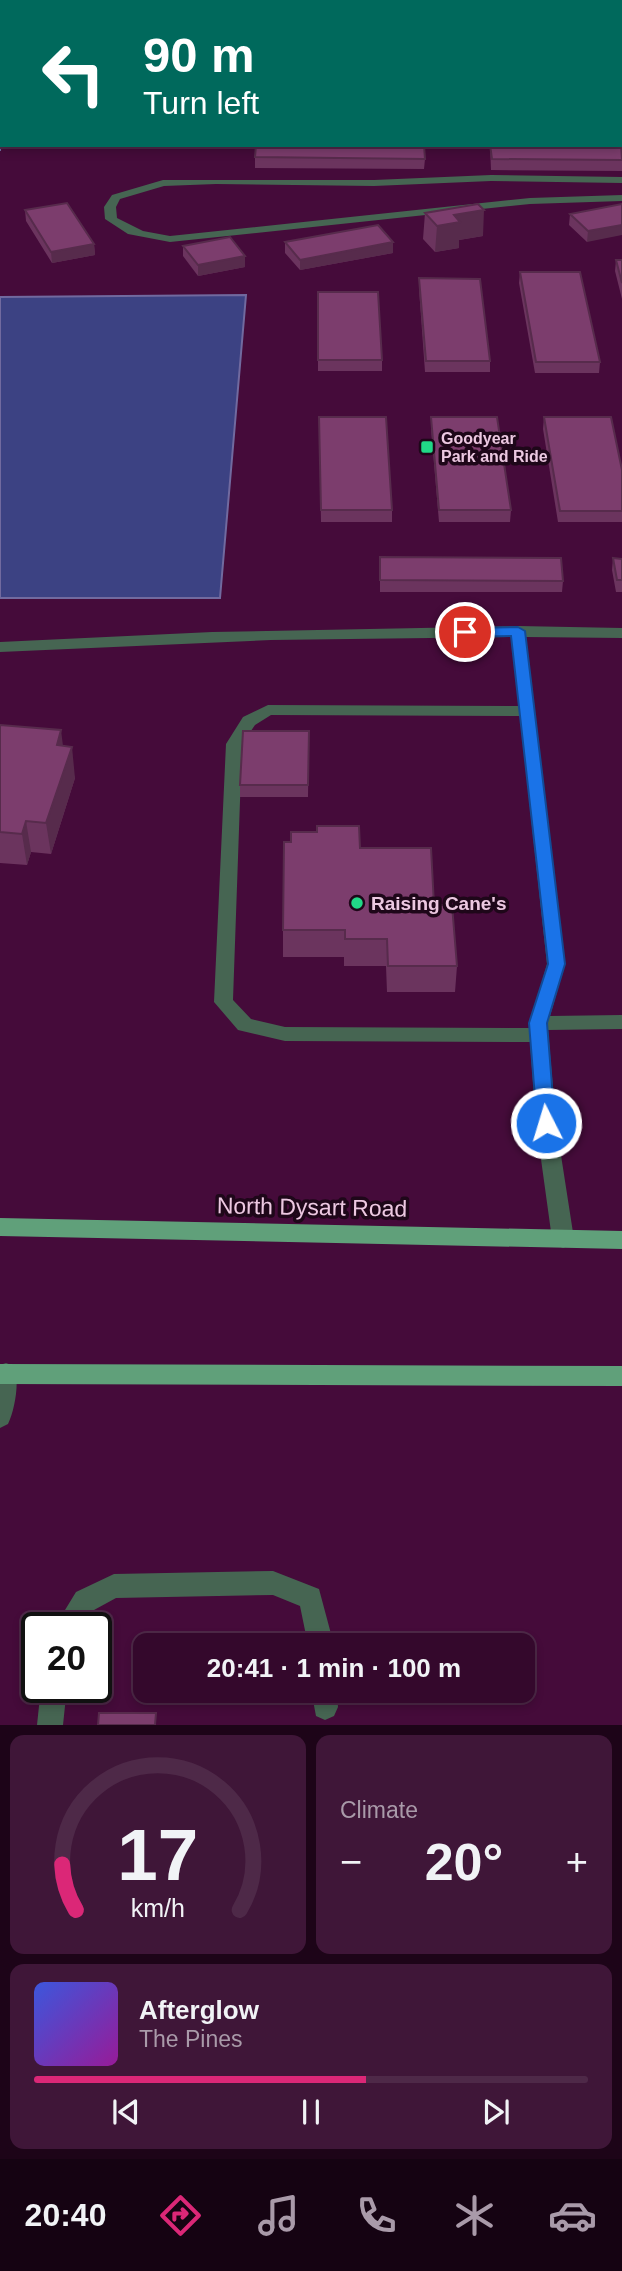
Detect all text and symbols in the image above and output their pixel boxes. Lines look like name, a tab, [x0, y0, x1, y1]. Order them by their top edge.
icon: left	[28, 28, 119, 119]
text: 90 m	[143, 28, 255, 82]
text: Turn left	[143, 85, 259, 121]
place label: Goodyear Park and Ride	[441, 430, 548, 465]
marker: Goodyear Park and Ride	[419, 439, 435, 455]
pin	[435, 602, 495, 662]
icon: arrive	[446, 613, 484, 651]
place label: Raising Cane's	[371, 893, 506, 914]
marker: Raising Cane's	[349, 895, 365, 911]
position arrow	[509, 1086, 583, 1160]
street label: North Dysart Road	[217, 1192, 407, 1222]
speed limit sign: 20	[21, 1612, 112, 1703]
text: 20:41 · 1 min · 100 m	[207, 1653, 461, 1683]
text: Climate	[340, 1797, 418, 1823]
text: 17	[118, 1815, 198, 1896]
text: 20°	[425, 1833, 503, 1891]
text: −	[340, 1841, 362, 1883]
text: +	[566, 1841, 588, 1883]
text: km/h	[131, 1894, 185, 1922]
text: Afterglow	[139, 1995, 259, 2025]
text: The Pines	[139, 2026, 243, 2052]
icon: previous	[107, 2093, 145, 2131]
icon: pause	[292, 2093, 330, 2131]
icon: next	[477, 2093, 515, 2131]
icon: directions	[156, 2191, 205, 2240]
icon: music	[254, 2191, 303, 2240]
icon: phone	[352, 2191, 401, 2240]
icon: climate	[450, 2191, 499, 2240]
icon: car	[548, 2191, 597, 2240]
text: 20:40	[25, 2197, 106, 2233]

